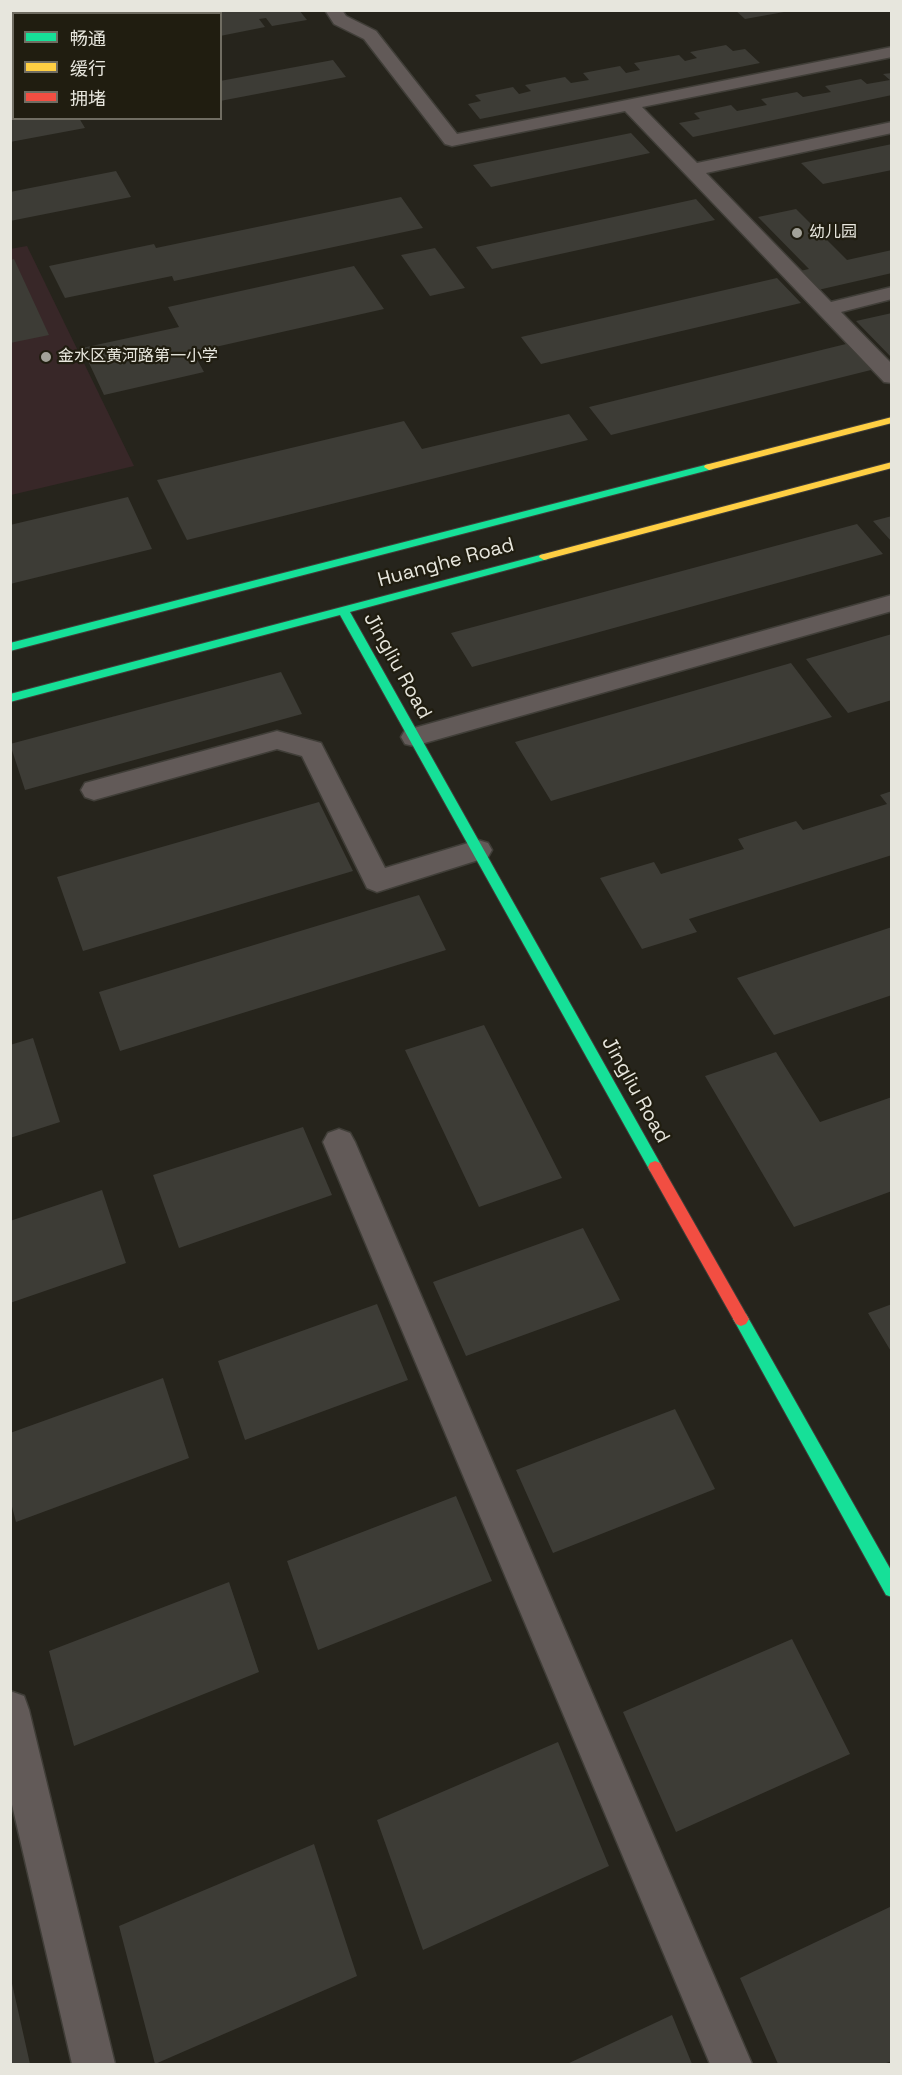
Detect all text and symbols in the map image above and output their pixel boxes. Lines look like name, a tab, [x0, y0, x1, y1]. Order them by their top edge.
legend	[12, 12, 222, 120]
text: 畅通	[70, 27, 106, 50]
text: 缓行	[70, 57, 106, 80]
text: 拥堵	[70, 87, 106, 110]
place label: 幼儿园	[809, 223, 857, 243]
marker: 幼儿园	[790, 226, 804, 240]
place label: 金水区黄河路第一小学	[58, 347, 218, 367]
marker: 金水区黄河路第一小学	[39, 350, 53, 364]
street label: Huanghe Road	[375, 533, 517, 593]
street label: Jingliu Road	[358, 609, 436, 723]
street label: Jingliu Road	[596, 1033, 674, 1147]

